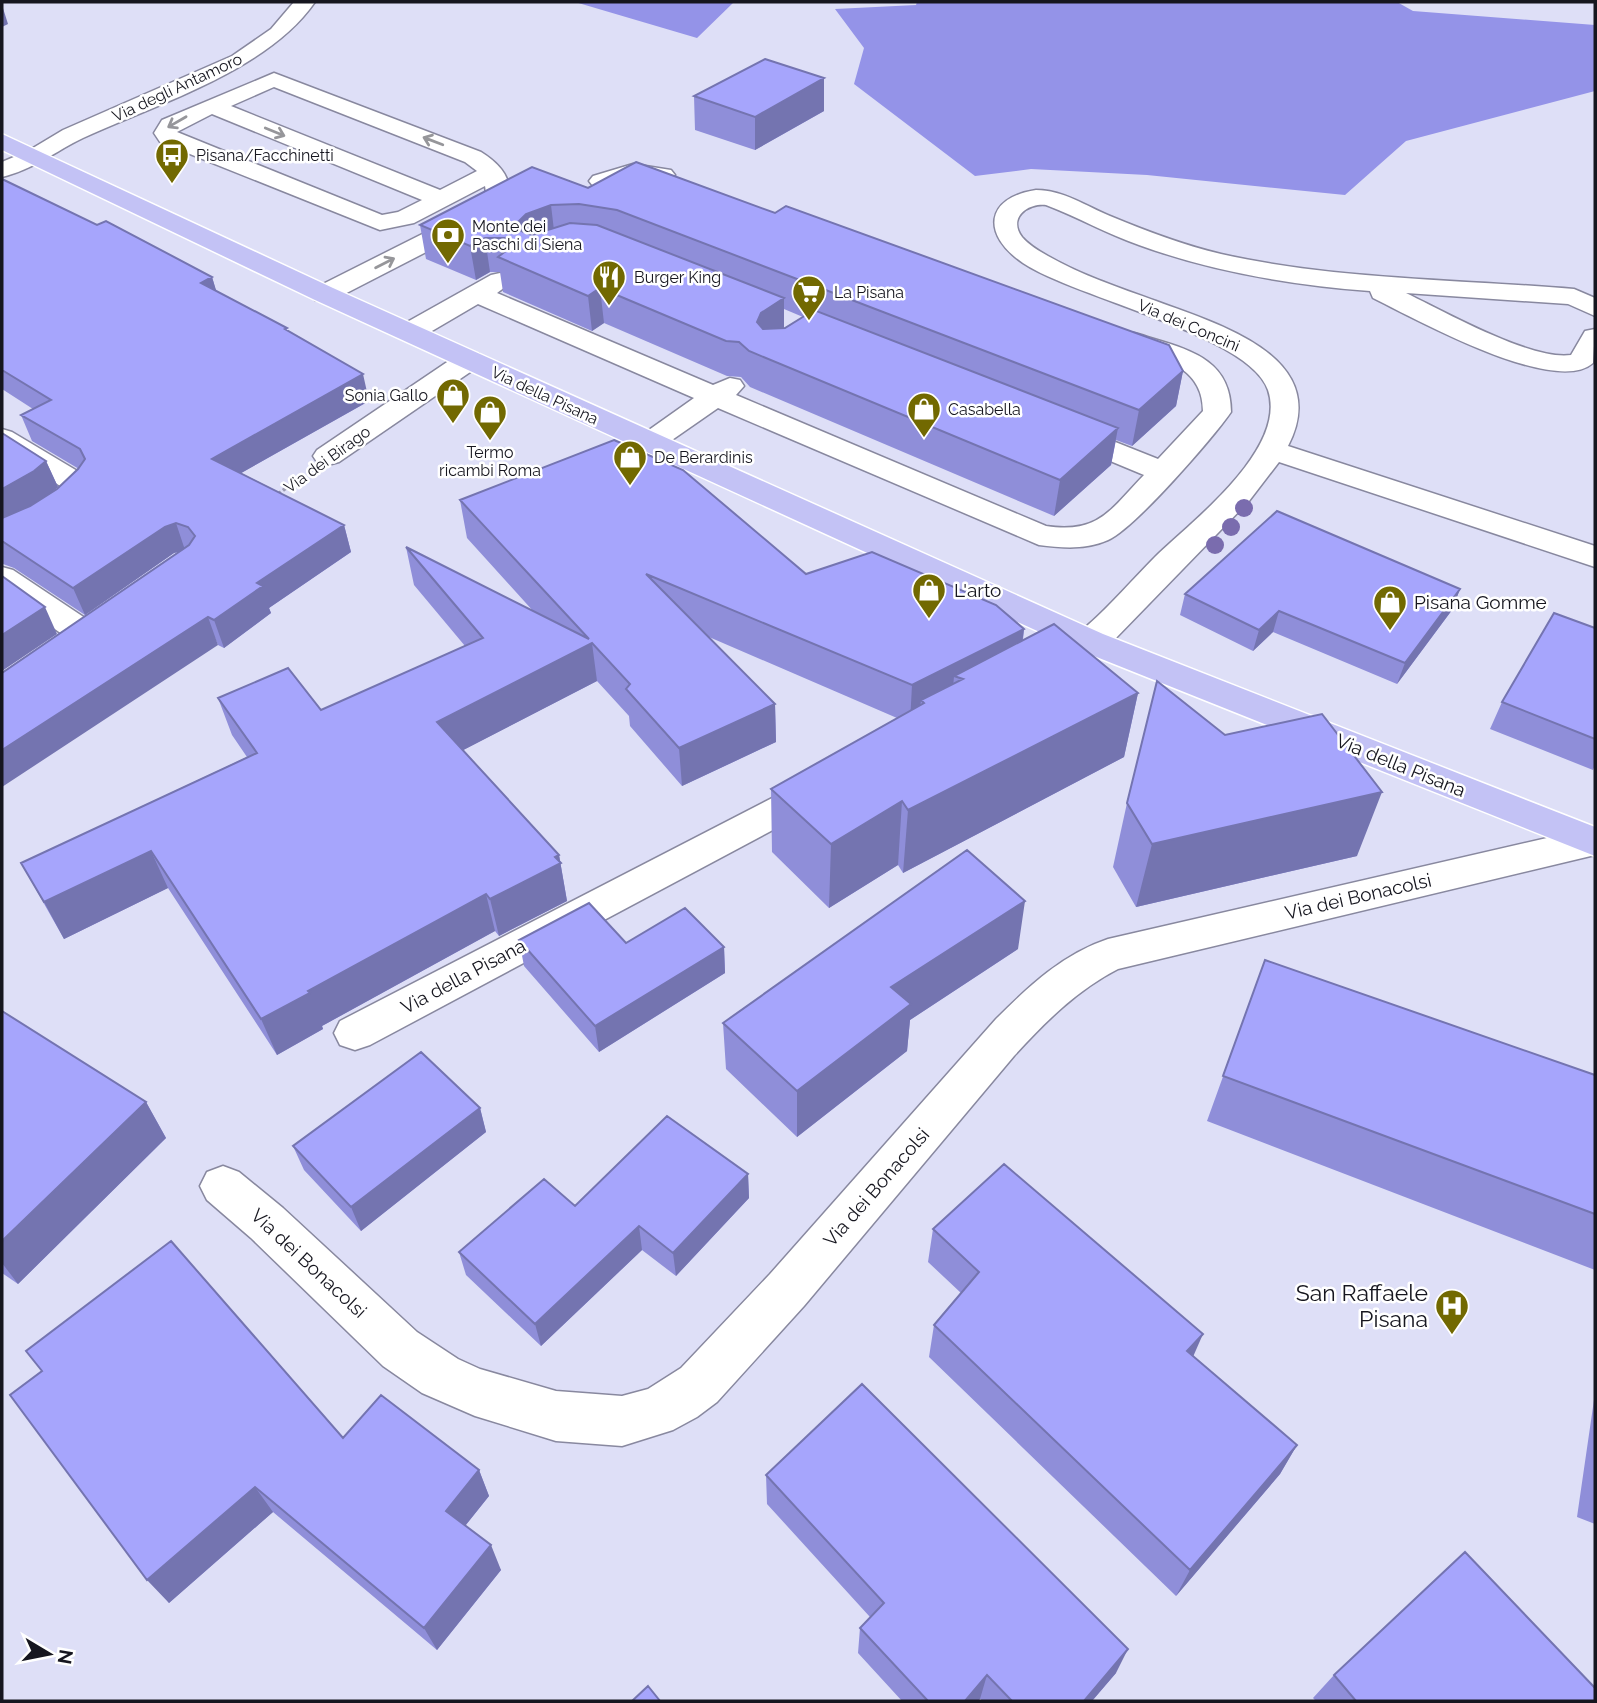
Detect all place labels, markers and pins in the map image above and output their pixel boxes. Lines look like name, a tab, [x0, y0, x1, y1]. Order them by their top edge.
bus stop icon: Pisana/Facchinetti	[153, 136, 191, 185]
place label: Pisana/Facchinetti	[196, 146, 334, 165]
bank icon: Monte dei Paschi di Siena	[429, 216, 467, 265]
place label: Monte dei Paschi di Siena	[472, 217, 582, 254]
restaurant icon: Burger King	[590, 258, 628, 307]
place label: Burger King	[634, 268, 721, 287]
supermarket icon: La Pisana	[790, 273, 828, 322]
place label: La Pisana	[834, 283, 904, 302]
shop icon: Sonia Gallo	[434, 376, 472, 425]
place label: Sonia Gallo	[345, 386, 428, 405]
shop icon: Casabella	[905, 390, 943, 439]
shop icon: Termo ricambi Roma	[471, 393, 509, 442]
place label: Casabella	[948, 400, 1021, 419]
shop icon: De Berardinis	[611, 438, 649, 487]
place label: Termo ricambi Roma	[439, 443, 541, 480]
place label: De Berardinis	[654, 448, 753, 467]
shop icon: L'arto	[910, 571, 948, 620]
place label: L'arto	[954, 579, 1001, 601]
shop icon: Pisana Gomme	[1371, 583, 1409, 632]
place label: Pisana Gomme	[1414, 591, 1547, 613]
place label: San Raffaele Pisana	[1296, 1279, 1428, 1332]
hospital icon: San Raffaele Pisana	[1433, 1287, 1471, 1336]

